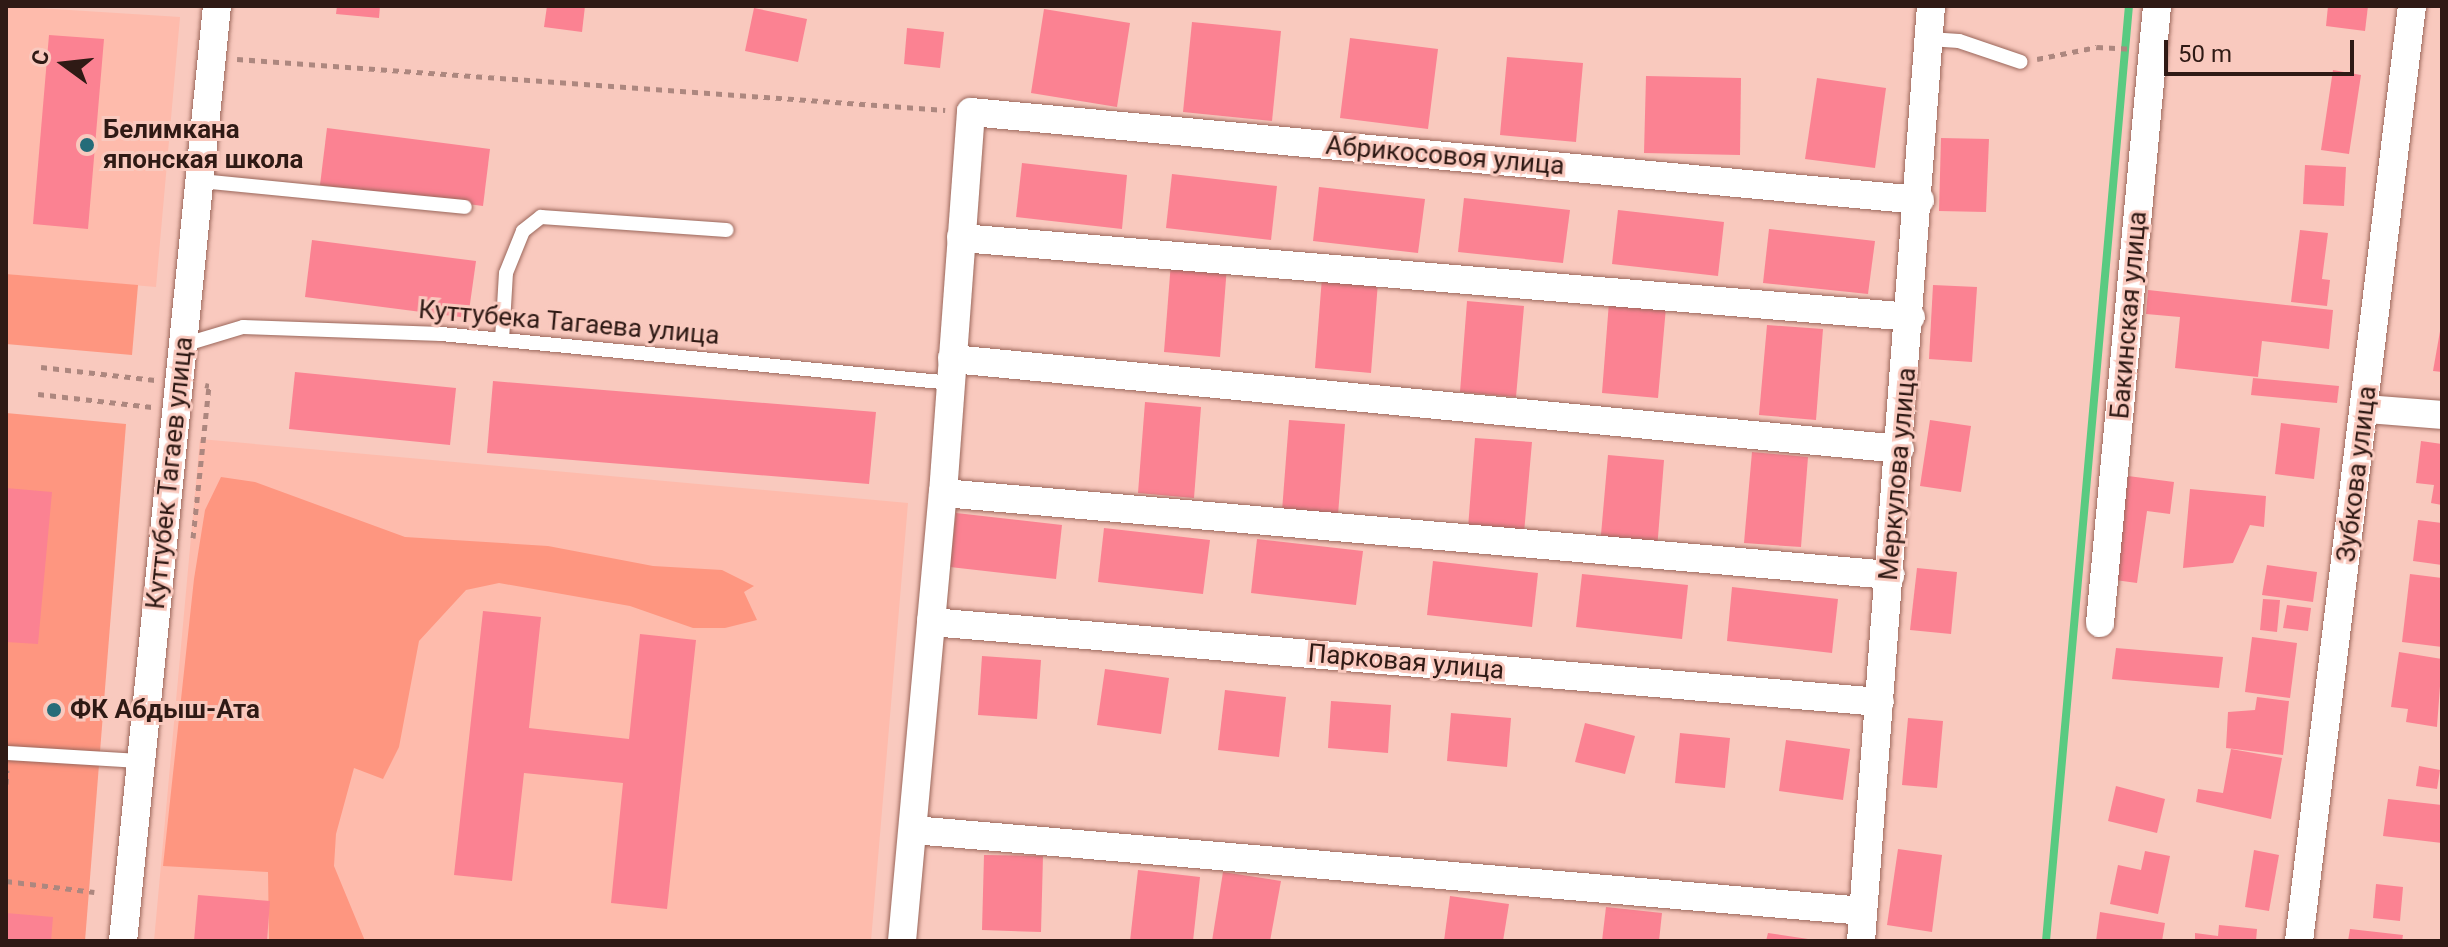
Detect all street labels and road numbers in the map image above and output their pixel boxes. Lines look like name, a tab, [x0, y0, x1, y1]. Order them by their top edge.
street label: Абрикосовоя улица	[1324, 130, 1566, 182]
street label: Бакинская улица	[2104, 210, 2154, 420]
street label: Куттубека Тагаева улица	[417, 294, 721, 352]
street label: Куттубек Тагаев улица	[140, 335, 200, 611]
street label: Меркулова улица	[1873, 366, 1923, 582]
street label: Зубкова улица	[2331, 384, 2383, 564]
street label: Парковая улица	[1307, 638, 1505, 686]

